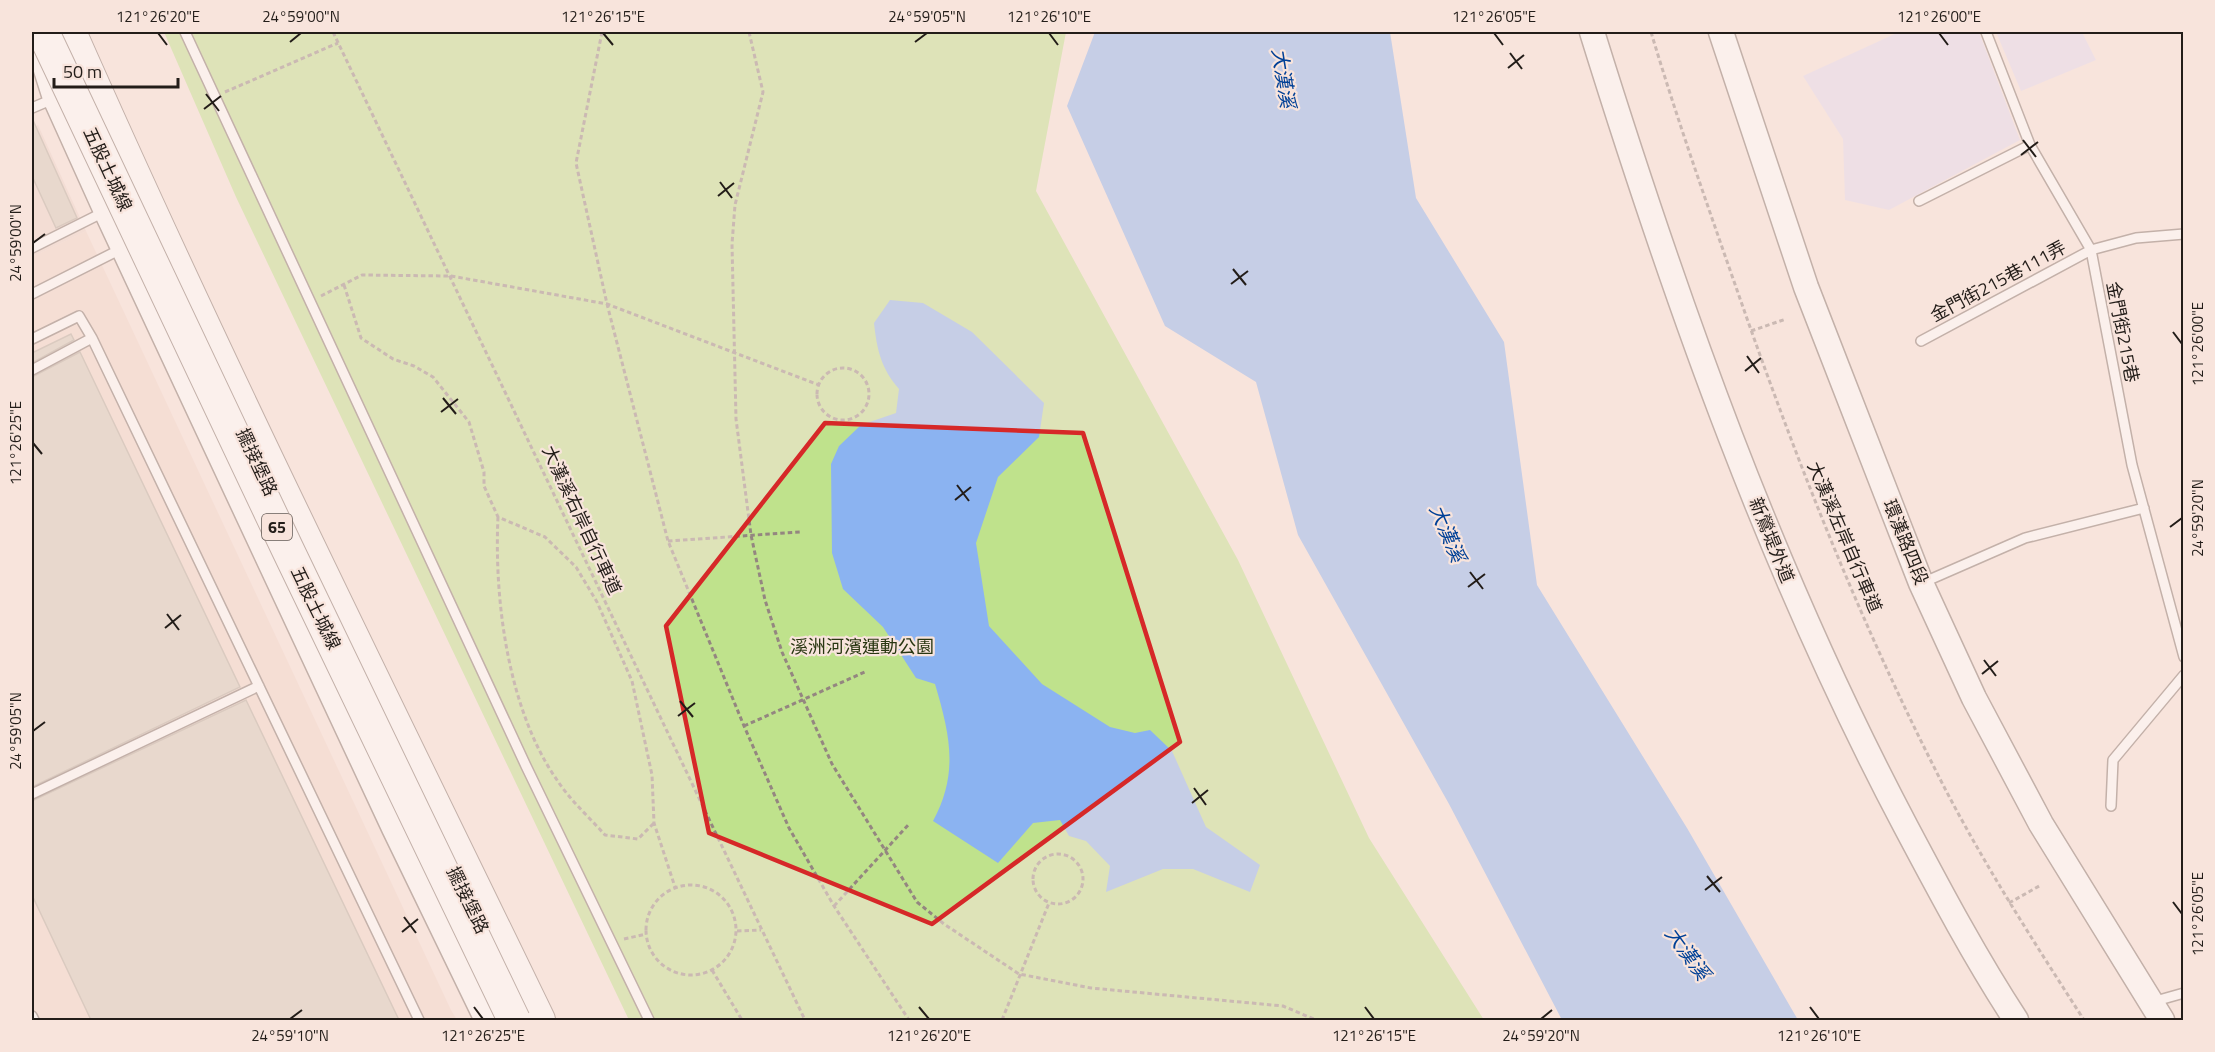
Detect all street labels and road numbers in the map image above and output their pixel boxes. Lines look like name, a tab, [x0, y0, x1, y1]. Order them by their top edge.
street label: 五股土城線	[77, 123, 139, 215]
street label: 金門街215巷111弄	[1925, 234, 2071, 328]
street label: 金門街215巷	[2100, 279, 2146, 385]
street label: 擺接堡路	[230, 424, 284, 500]
street label: 大漢溪右岸自行車道	[536, 441, 628, 599]
street label: 大漢溪左岸自行車道	[1801, 457, 1889, 617]
street label: 新鶯堤外道	[1743, 493, 1801, 587]
street label: 環漢路四段	[1877, 495, 1935, 589]
road number: 65	[262, 514, 292, 540]
street label: 五股土城線	[284, 562, 348, 654]
street label: 擺接堡路	[440, 862, 496, 938]

